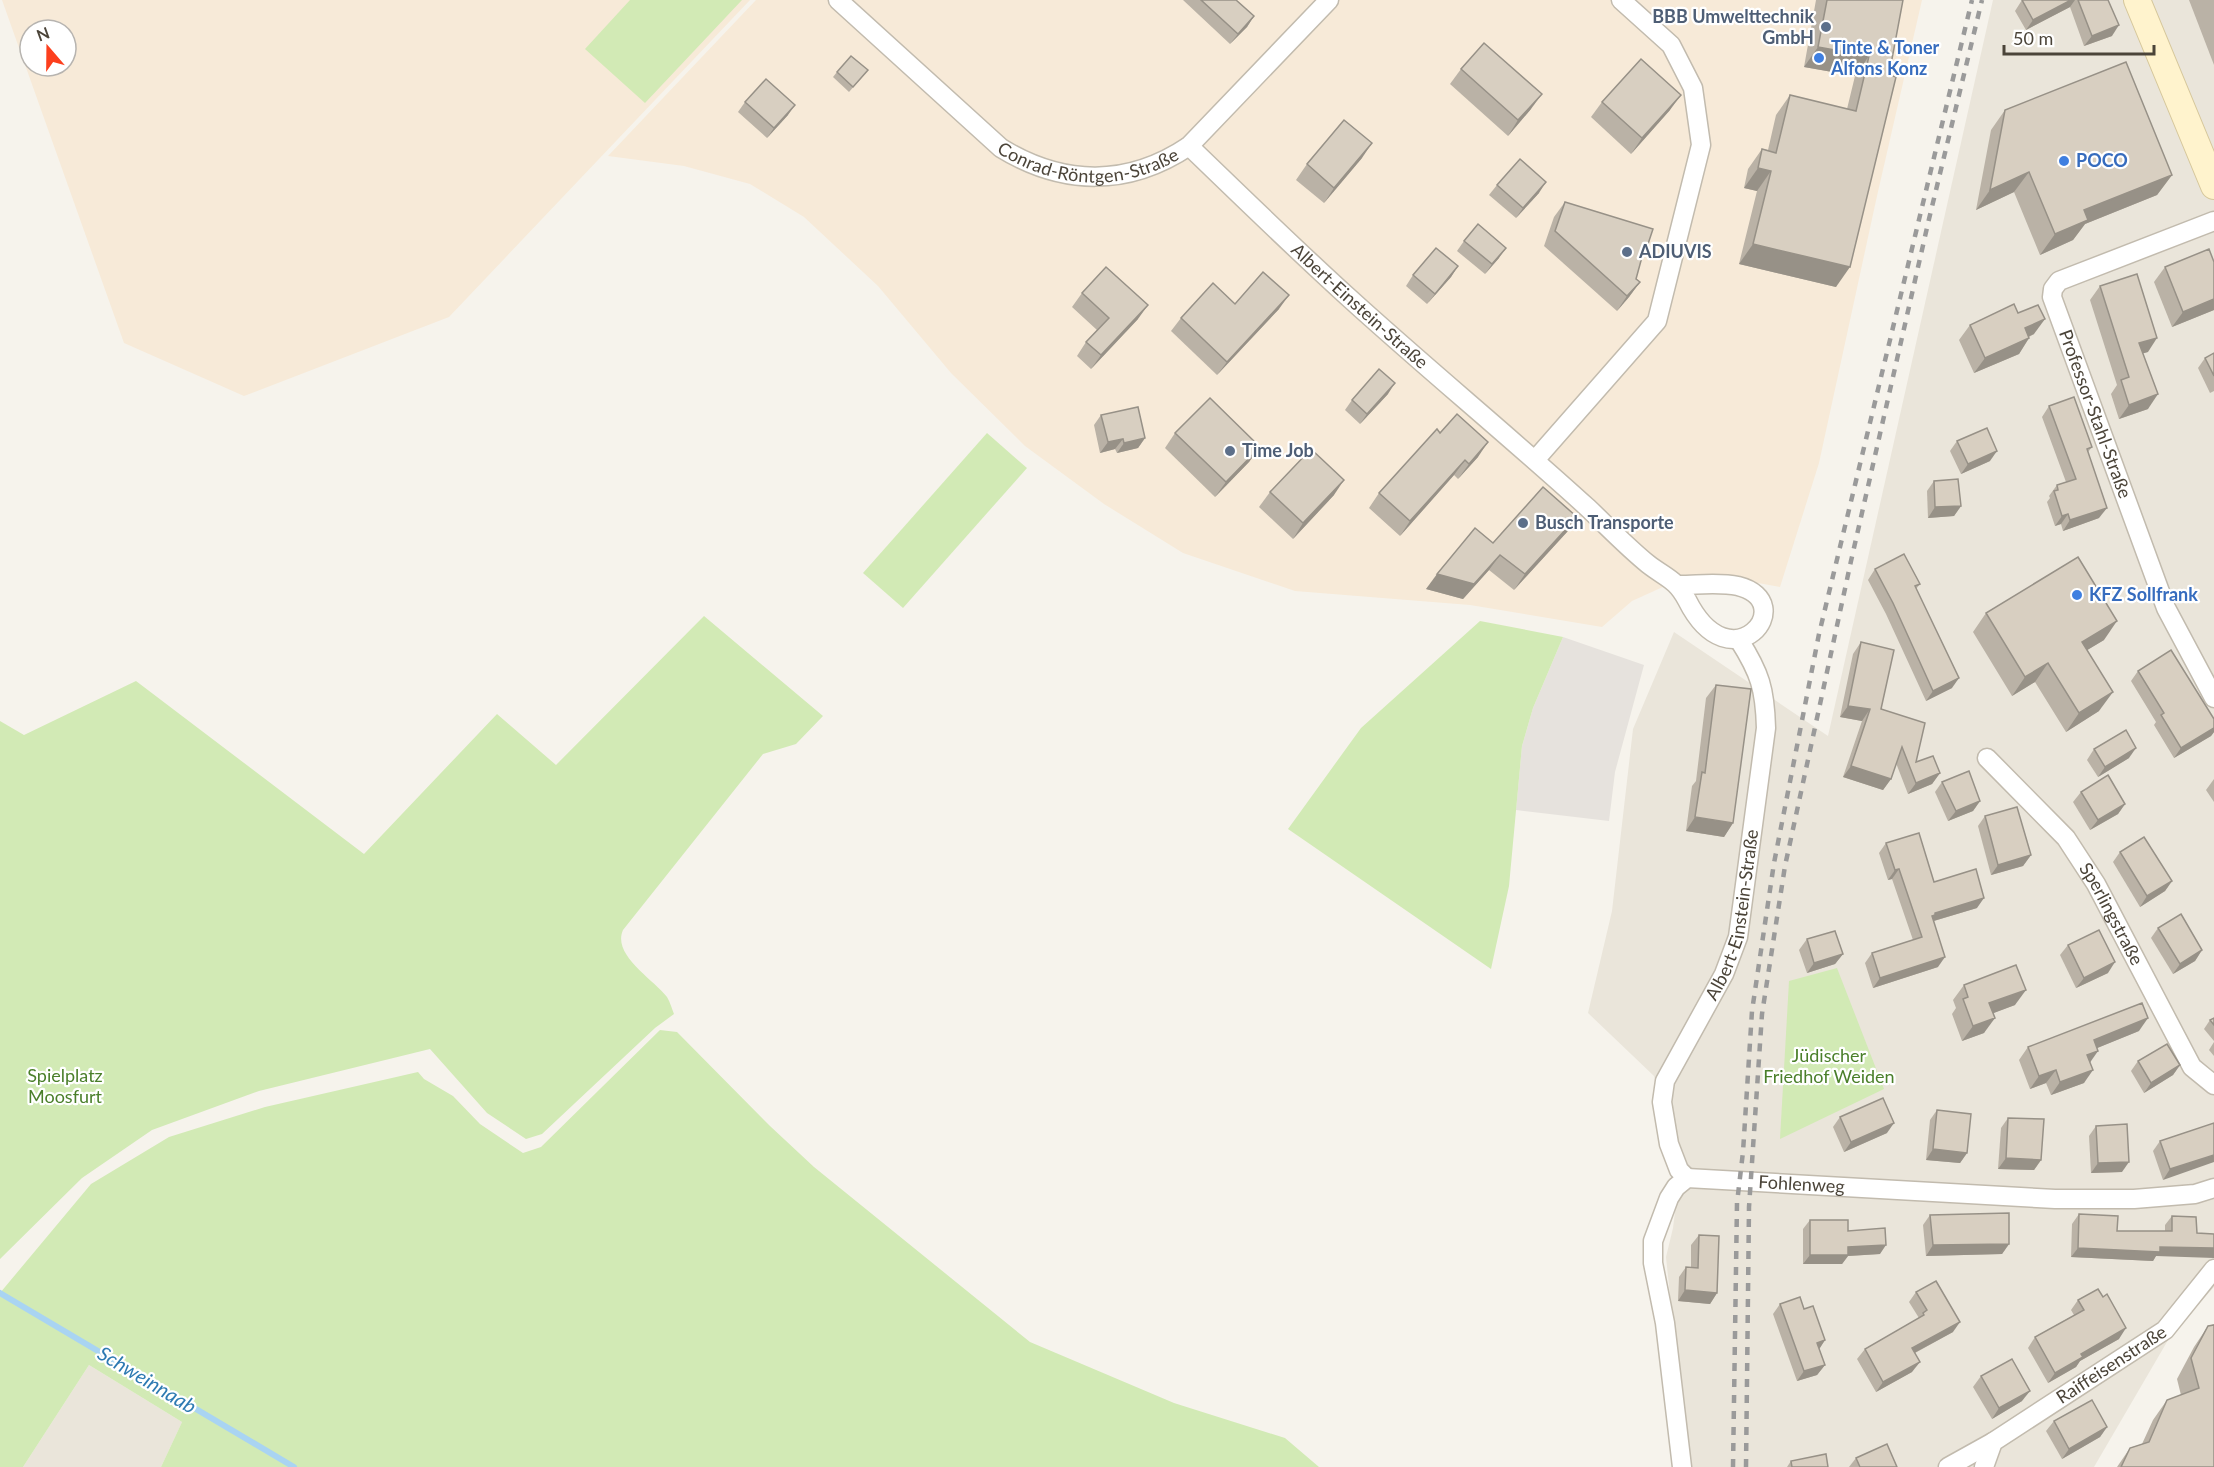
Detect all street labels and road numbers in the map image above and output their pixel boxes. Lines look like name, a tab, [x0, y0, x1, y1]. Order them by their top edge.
street label: Conrad-Röntgen-Straße	[994, 137, 1182, 187]
street label: Albert-Einstein-Straße	[1287, 238, 1433, 373]
street label: Professor-Stahl-Straße	[2055, 326, 2137, 501]
street label: Albert-Einstein-Straße	[1700, 828, 1762, 1004]
street label: Sperlingstraße	[2075, 858, 2149, 969]
street label: Fohlenweg	[1758, 1170, 1845, 1197]
street label: Raiffeisenstraße	[2052, 1320, 2170, 1408]

